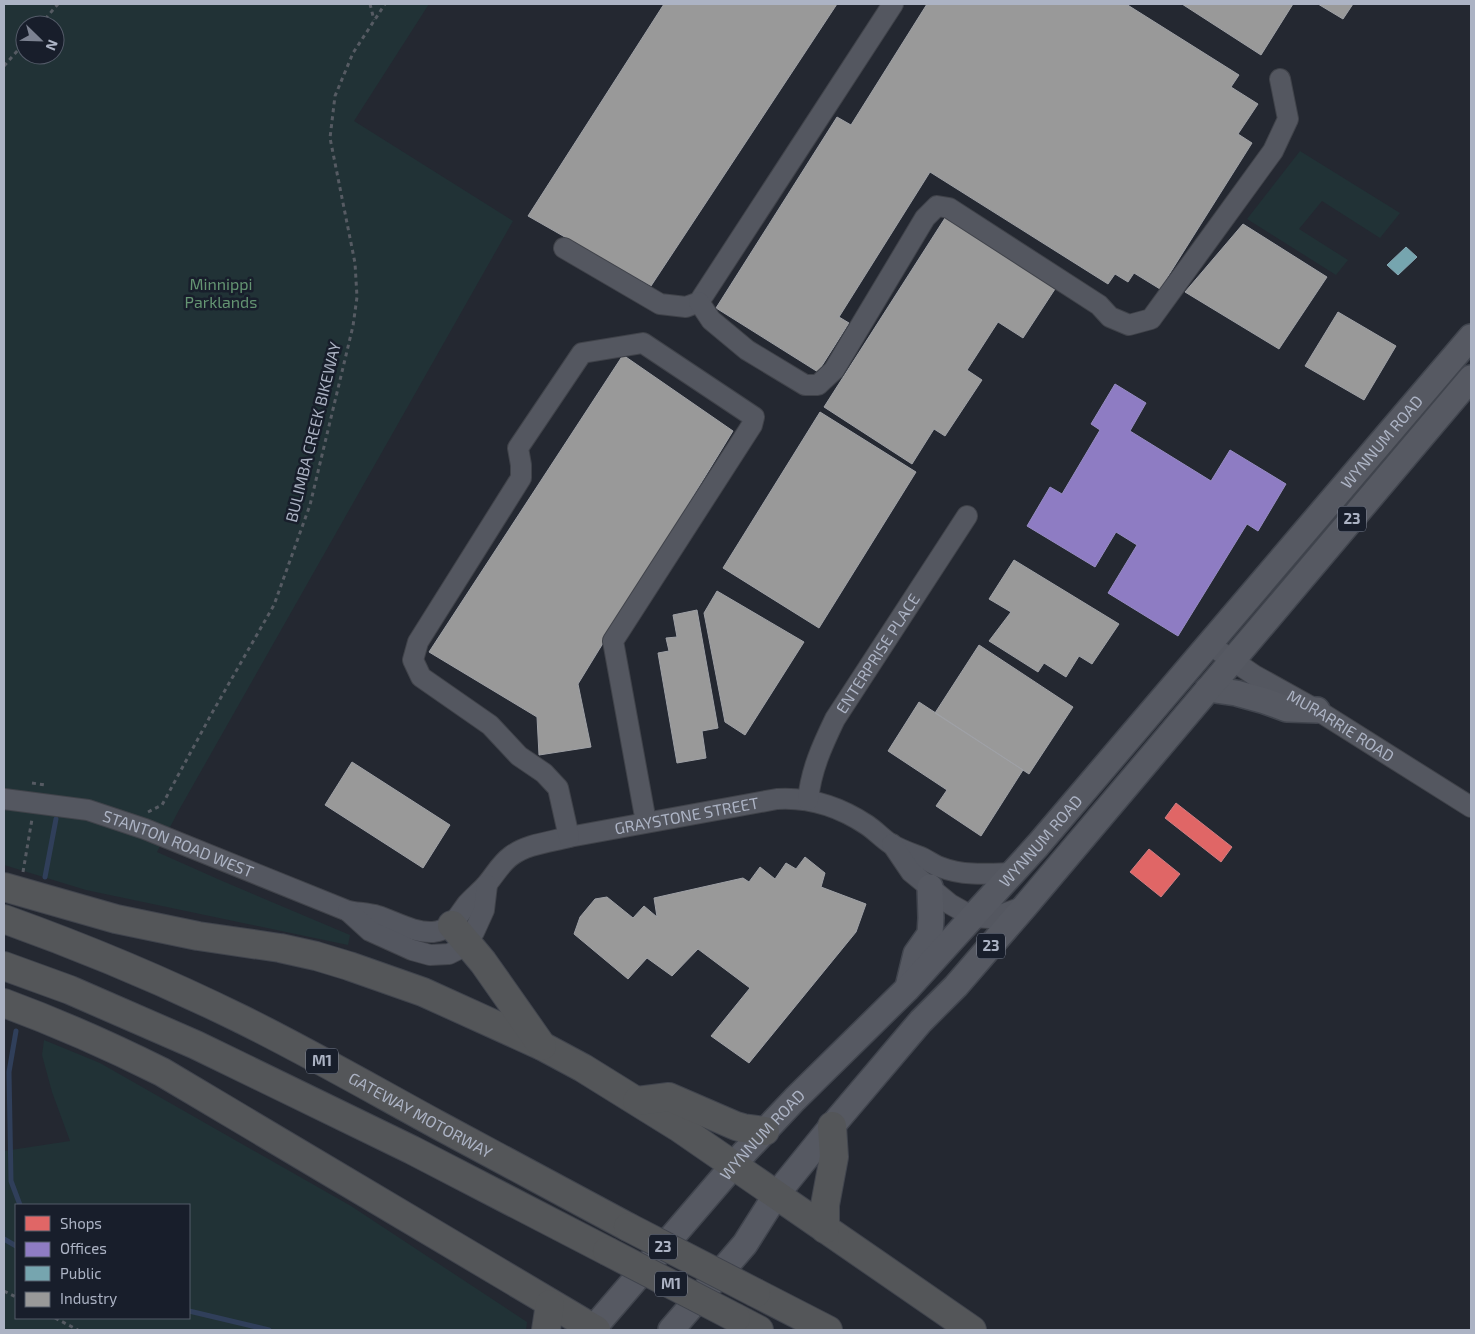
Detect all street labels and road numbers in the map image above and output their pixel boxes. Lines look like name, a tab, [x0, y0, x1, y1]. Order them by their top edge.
street label: BULIMBA CREEK BIKEWAY	[281, 340, 344, 524]
street label: WYNNUM ROAD	[1336, 391, 1426, 492]
road number: 23	[1338, 506, 1366, 532]
street label: ENTERPRISE PLACE	[831, 590, 923, 717]
street label: MURARRIE ROAD	[1284, 685, 1398, 765]
street label: WYNNUM ROAD	[995, 791, 1086, 891]
street label: GRAYSTONE STREET	[613, 793, 760, 837]
street label: STANTON ROAD WEST	[101, 806, 257, 881]
road number: 23	[977, 934, 1005, 958]
road number: M1	[306, 1048, 338, 1074]
street label: GATEWAY MOTORWAY	[346, 1068, 496, 1161]
street label: WYNNUM ROAD	[715, 1085, 808, 1184]
road number: 23	[649, 1234, 677, 1260]
road number: M1	[655, 1272, 687, 1296]

